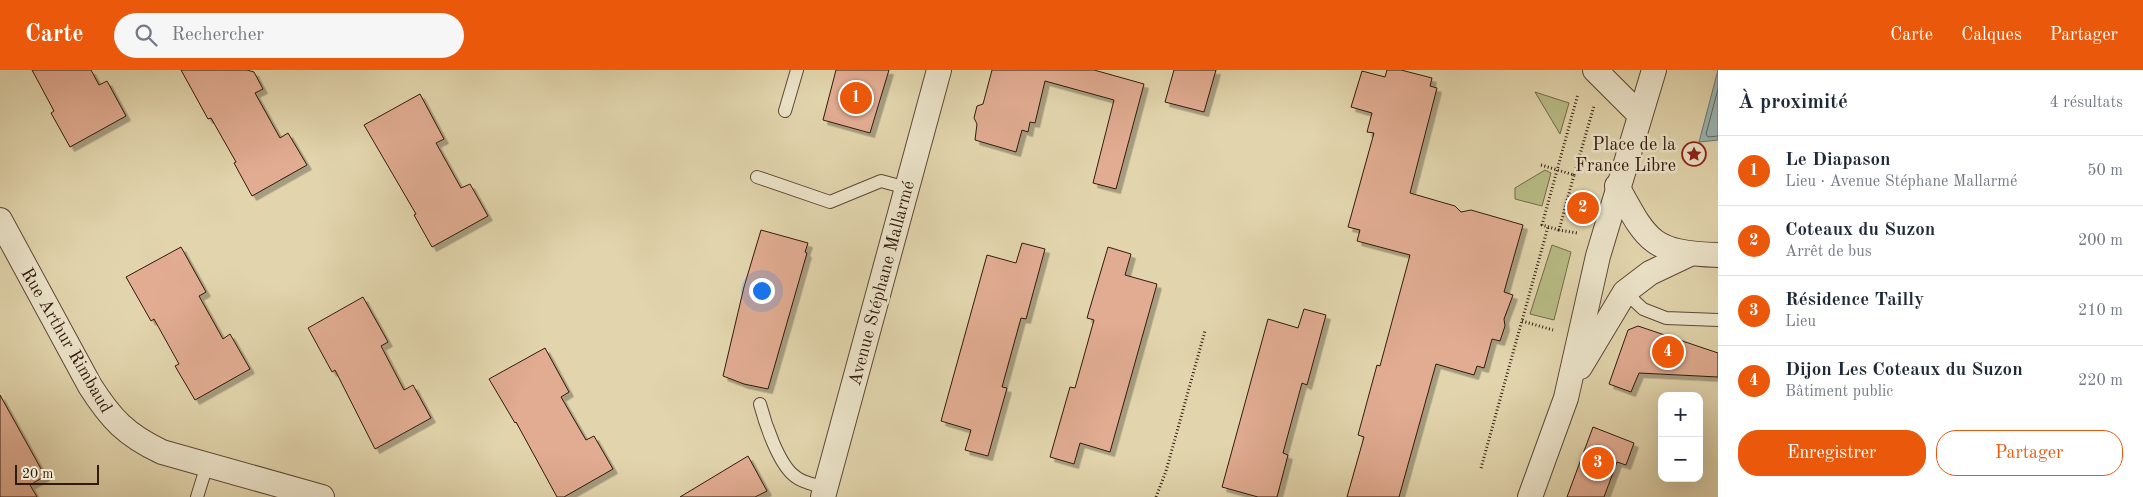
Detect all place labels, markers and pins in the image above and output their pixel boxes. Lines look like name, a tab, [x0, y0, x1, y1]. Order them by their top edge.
pin: 1	[840, 79, 872, 117]
place label: Place de la France Libre	[1575, 136, 1676, 175]
place icon: Place de la France Libre	[1681, 141, 1707, 167]
pin: 2	[1567, 189, 1599, 227]
pin: 4	[1652, 333, 1684, 371]
pin: 3	[1582, 444, 1614, 482]

